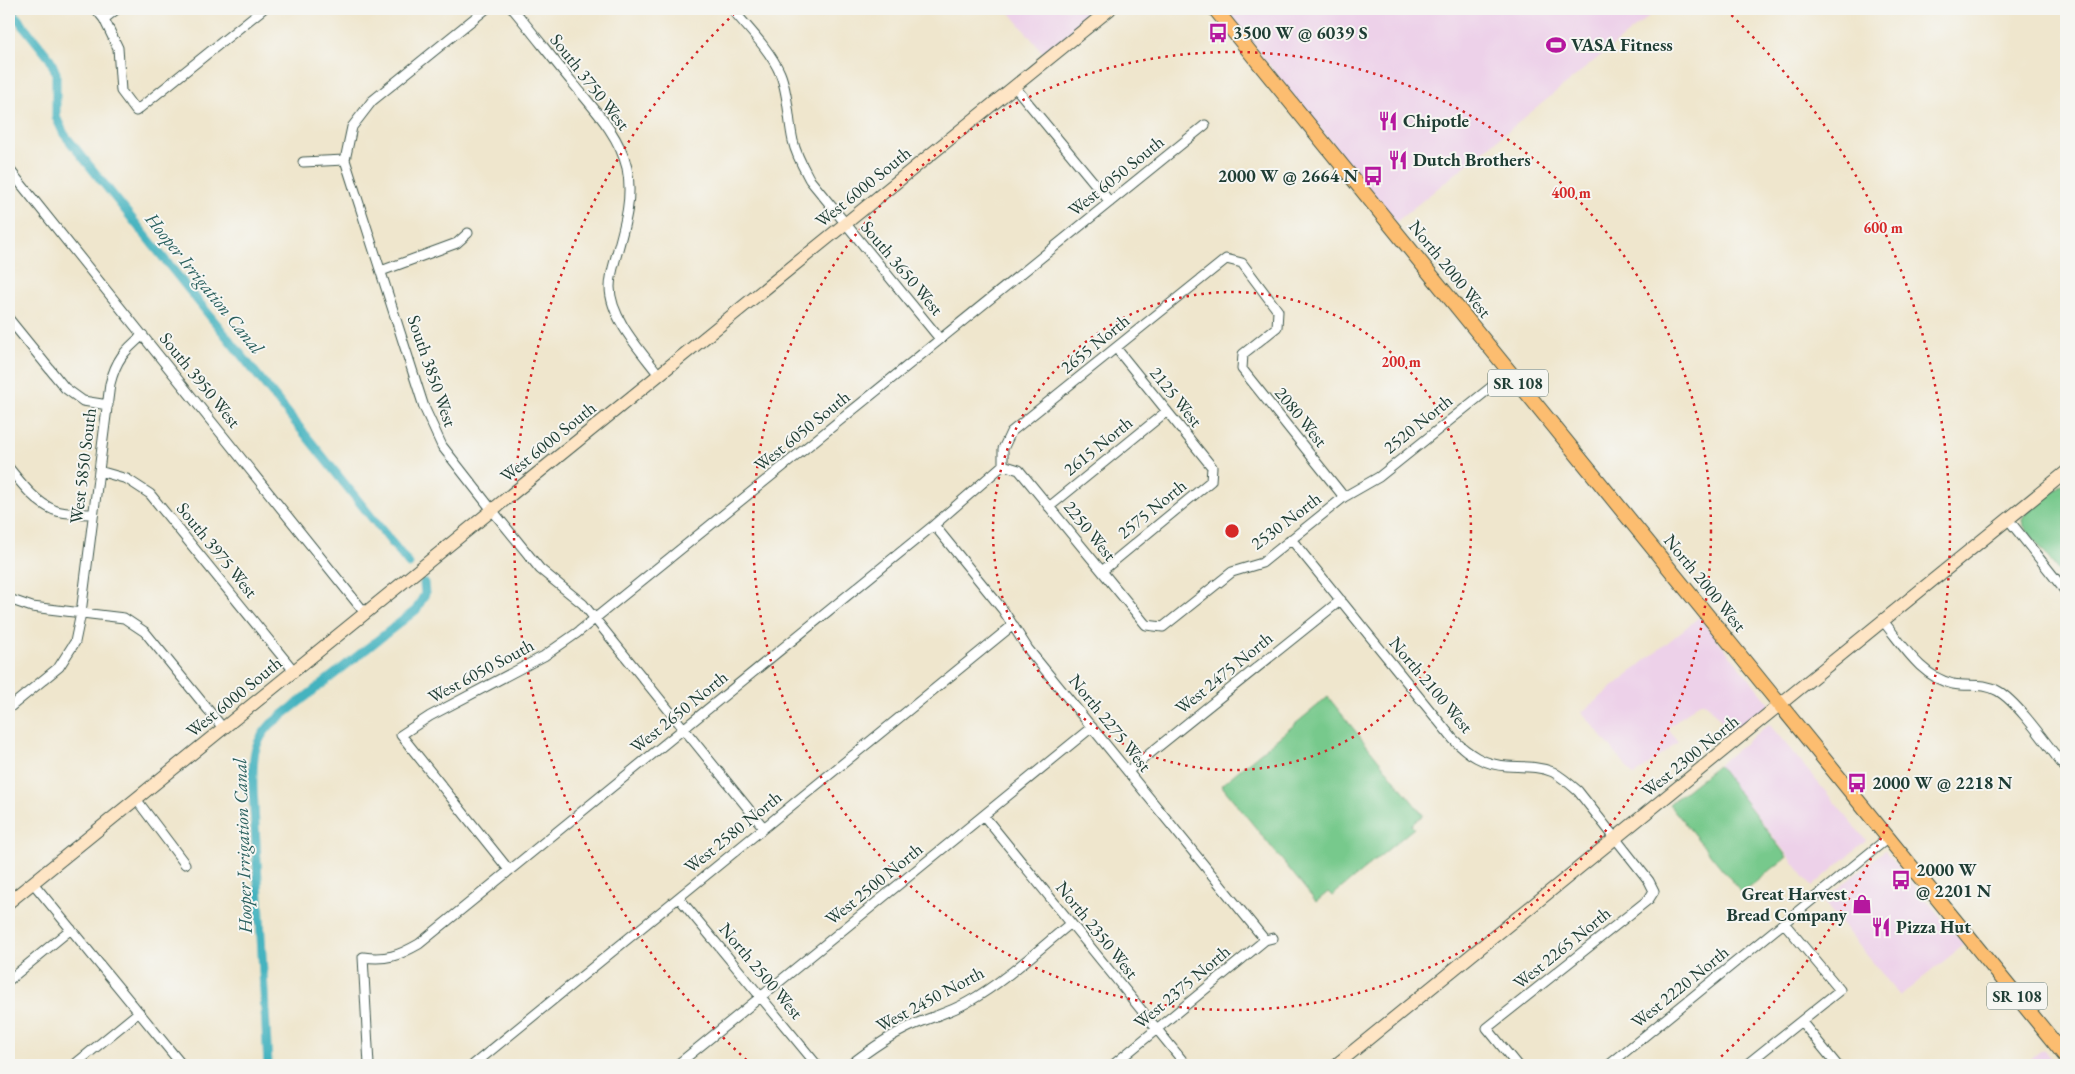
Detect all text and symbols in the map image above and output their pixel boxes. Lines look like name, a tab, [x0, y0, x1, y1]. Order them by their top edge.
place label: 3500 W @ 6039 S	[1233, 21, 1368, 44]
bus stop icon: 3500 W @ 6039 S	[1207, 22, 1229, 44]
street label: South 3750 West	[545, 29, 636, 135]
place label: VASA Fitness	[1571, 33, 1673, 56]
sports icon: VASA Fitness	[1545, 34, 1567, 56]
place label: Chipotle	[1403, 109, 1470, 132]
restaurant icon: Chipotle	[1377, 110, 1399, 132]
street label: West 6050 South	[1063, 130, 1168, 221]
street label: West 6000 South	[810, 141, 915, 232]
place label: Dutch Brothers	[1413, 148, 1531, 171]
restaurant icon: Dutch Brothers	[1387, 149, 1409, 171]
place label: 2000 W @ 2664 N	[1218, 164, 1358, 187]
bus stop icon: 2000 W @ 2664 N	[1362, 165, 1384, 187]
text: 400 m	[1551, 183, 1591, 202]
water label: Hooper Irrigation Canal	[139, 207, 270, 360]
street label: North 2000 West	[1404, 215, 1497, 322]
street label: South 3650 West	[856, 216, 949, 320]
text: 600 m	[1863, 218, 1903, 237]
street label: 2655 North	[1055, 309, 1134, 378]
street label: South 3850 West	[403, 312, 462, 430]
street label: South 3950 West	[155, 327, 246, 433]
text: 200 m	[1381, 352, 1421, 371]
street label: 2125 West	[1145, 362, 1208, 432]
road number: SR 108	[1488, 369, 1548, 396]
street label: 2080 West	[1270, 382, 1333, 452]
street label: West 6050 South	[749, 385, 854, 476]
street label: 2520 North	[1378, 389, 1457, 458]
street label: West 6000 South	[495, 396, 600, 487]
street label: West 5850 South	[64, 407, 101, 525]
street label: 2615 North	[1058, 411, 1137, 480]
street label: 2575 North	[1112, 474, 1191, 543]
street label: 2530 North	[1246, 487, 1325, 555]
street label: 2250 West	[1059, 496, 1122, 566]
street label: South 3975 West	[172, 497, 263, 603]
centre of rings	[1223, 522, 1241, 540]
street label: North 2000 West	[1659, 529, 1752, 636]
street label: West 2475 North	[1170, 626, 1277, 719]
street label: North 2100 West	[1384, 632, 1479, 738]
street label: West 6050 South	[424, 633, 538, 708]
street label: West 6000 South	[181, 651, 286, 742]
street label: West 2650 North	[625, 665, 732, 758]
street label: North 2275 West	[1064, 669, 1157, 776]
street label: West 2300 North	[1636, 709, 1743, 802]
water label: Hooper Irrigation Canal	[227, 757, 258, 935]
place label: 2000 W @ 2218 N	[1872, 771, 2013, 794]
bus stop icon: 2000 W @ 2218 N	[1846, 772, 1868, 794]
street label: West 2580 North	[679, 785, 786, 878]
street label: West 2500 North	[820, 837, 927, 930]
place label: 2000 W @ 2201 N	[1916, 858, 1992, 902]
bus stop icon: 2000 W @ 2201 N	[1890, 869, 1912, 891]
street label: North 2350 West	[1051, 876, 1144, 983]
place label: Great Harvest Bread Company	[1726, 882, 1847, 926]
shop icon: Great Harvest Bread Company	[1851, 893, 1873, 915]
street label: West 2265 North	[1508, 901, 1615, 994]
place label: Pizza Hut	[1896, 915, 1971, 938]
restaurant icon: Pizza Hut	[1870, 916, 1892, 938]
street label: North 2500 West	[714, 918, 809, 1024]
street label: West 2375 North	[1129, 940, 1235, 1034]
street label: West 2220 North	[1626, 940, 1733, 1033]
street label: West 2450 North	[872, 960, 988, 1037]
road number: SR 108	[1987, 982, 2047, 1009]

